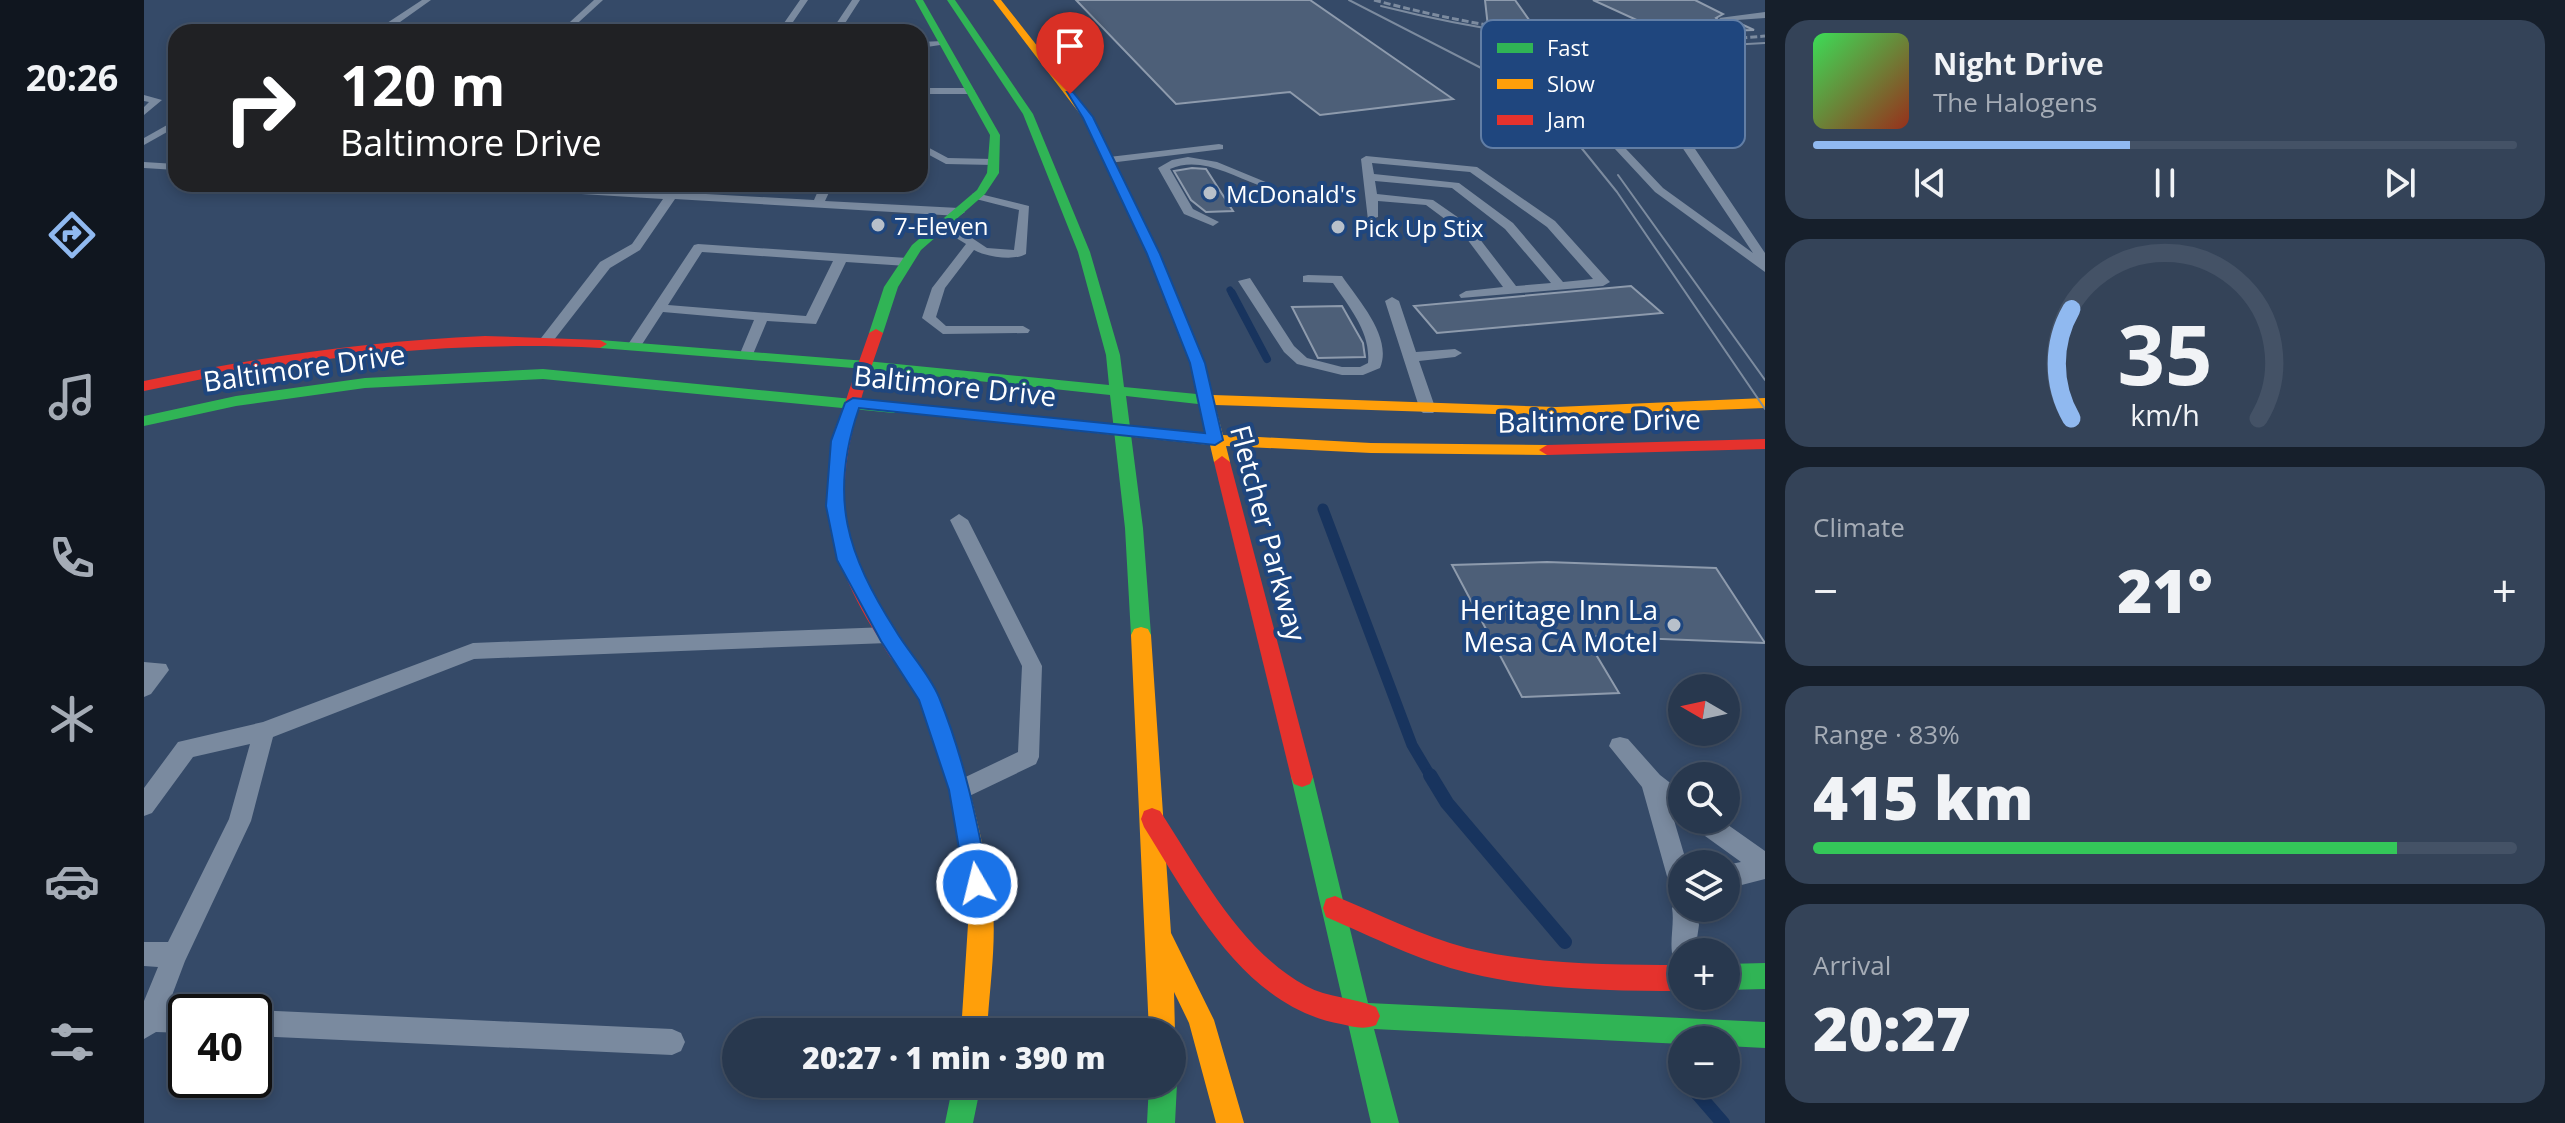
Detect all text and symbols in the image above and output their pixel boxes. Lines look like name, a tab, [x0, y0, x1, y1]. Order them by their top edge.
pin	[1036, 12, 1104, 94]
legend	[1481, 20, 1745, 148]
icon: arrive	[1048, 24, 1092, 68]
text: Fast	[1547, 32, 1589, 62]
text: Night Drive	[1933, 43, 2104, 84]
text: 120 m	[340, 46, 506, 122]
text: 20:26	[26, 53, 118, 102]
icon: right	[208, 56, 312, 160]
text: Slow	[1547, 68, 1595, 98]
text: The Halogens	[1933, 84, 2098, 120]
text: Jam	[1545, 104, 1586, 134]
text: Baltimore Drive	[340, 118, 602, 167]
icon: previous	[1908, 161, 1952, 205]
icon: pause	[2143, 161, 2187, 205]
icon: next	[2378, 161, 2422, 205]
place label: McDonald's	[1226, 177, 1356, 210]
marker: McDonald's	[1201, 184, 1219, 202]
icon: directions	[44, 207, 100, 263]
place label: 7-Eleven	[894, 209, 989, 242]
place label: Pick Up Stix	[1354, 211, 1484, 244]
marker: 7-Eleven	[869, 216, 887, 234]
marker: Pick Up Stix	[1329, 218, 1347, 236]
text: 35	[2117, 295, 2213, 408]
street label: Baltimore Drive	[201, 334, 407, 400]
street label: Baltimore Drive	[852, 355, 1058, 415]
icon: music	[44, 369, 100, 425]
text: km/h	[2130, 395, 2200, 434]
street label: Baltimore Drive	[1497, 399, 1701, 441]
street label: Fletcher Parkway	[1222, 421, 1316, 646]
text: Climate	[1813, 509, 1905, 545]
icon: phone	[44, 530, 100, 586]
text: 21°	[2117, 549, 2213, 631]
text: −	[1813, 560, 1838, 620]
text: +	[2492, 560, 2517, 620]
place label: Heritage Inn La Mesa CA Motel	[1460, 590, 1658, 660]
marker: Heritage Inn La Mesa CA Motel	[1665, 616, 1683, 634]
north arrow	[1668, 674, 1740, 746]
map controls	[1668, 674, 1740, 1098]
icon: climate	[44, 691, 100, 747]
text: Range · 83%	[1813, 716, 1960, 752]
text: 415 km	[1813, 756, 2034, 838]
button: search	[1668, 762, 1740, 834]
position arrow	[935, 842, 1019, 926]
button: layers	[1668, 850, 1740, 922]
icon: car	[44, 853, 100, 909]
button: +	[1668, 938, 1740, 1010]
text: Arrival	[1813, 947, 1891, 983]
text: 20:27	[1813, 987, 1971, 1069]
speed limit sign: 40	[168, 994, 272, 1098]
icon: filters	[44, 1014, 100, 1070]
button: −	[1668, 1026, 1740, 1098]
text: 20:27 · 1 min · 390 m	[802, 1037, 1106, 1078]

